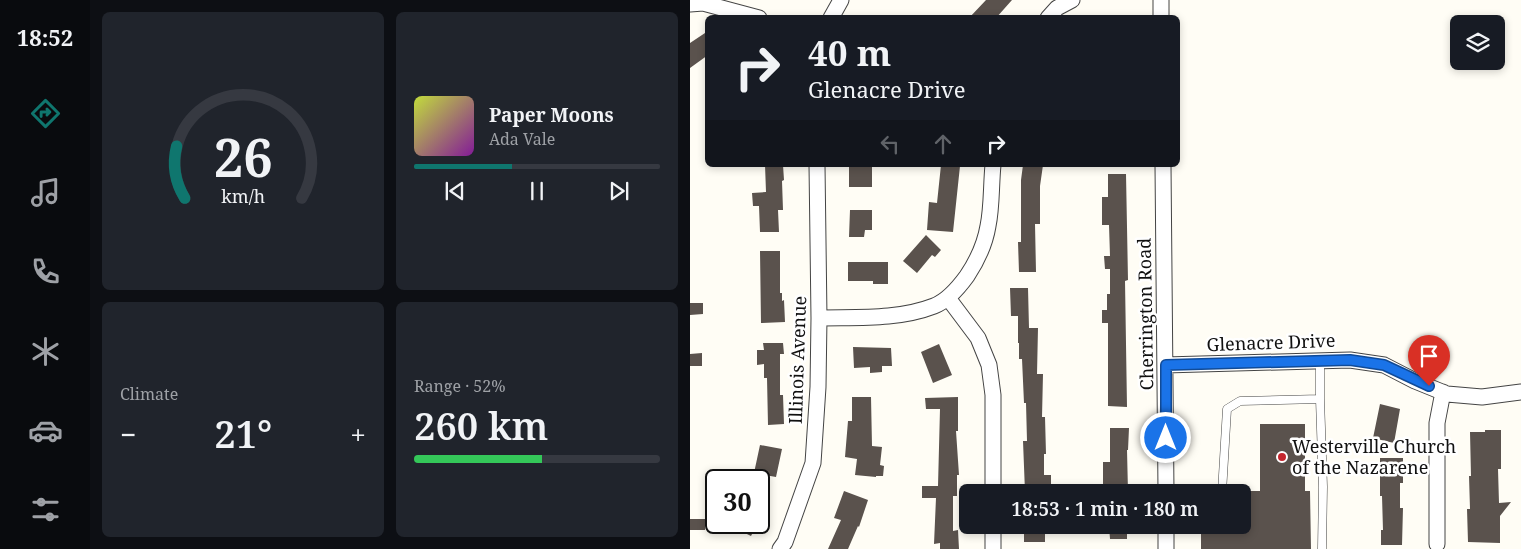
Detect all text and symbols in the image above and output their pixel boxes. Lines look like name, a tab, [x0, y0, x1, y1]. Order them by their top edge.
map controls	[1450, 15, 1505, 70]
button: layers	[1450, 15, 1505, 70]
text: 18:52	[17, 22, 73, 52]
text: 40 m	[808, 29, 891, 76]
icon: right	[725, 35, 790, 100]
text: Glenacre Drive	[808, 74, 965, 104]
icon: directions	[28, 96, 63, 131]
text: Paper Moons	[489, 102, 614, 128]
text: 26	[214, 121, 272, 192]
text: Ada Vale	[489, 128, 555, 150]
icon: left	[876, 130, 904, 158]
icon: ahead	[929, 130, 957, 158]
icon: right	[982, 130, 1010, 158]
icon: music	[28, 175, 63, 210]
icon: previous	[441, 177, 469, 205]
icon: pause	[523, 177, 551, 205]
icon: next	[605, 177, 633, 205]
text: km/h	[221, 184, 265, 208]
street label: Cherrington Road	[1132, 238, 1158, 390]
icon: phone	[28, 254, 63, 289]
street label: Illinois Avenue	[783, 295, 811, 425]
street label: Glenacre Drive	[1206, 328, 1336, 356]
icon: climate	[28, 334, 63, 369]
pin	[1408, 335, 1450, 386]
icon: arrive	[1415, 342, 1443, 370]
text: Range · 52%	[414, 375, 506, 397]
text: Climate	[120, 383, 178, 405]
text: 260 km	[414, 399, 548, 451]
text: 21°	[214, 407, 272, 459]
position arrow	[1139, 411, 1191, 463]
icon: car	[28, 413, 63, 448]
text: −	[120, 415, 136, 453]
text: +	[350, 415, 366, 453]
place label: Westerville Church of the Nazarene	[1292, 434, 1456, 479]
marker: Westerville Church of the Nazarene	[1276, 451, 1288, 463]
speed limit sign: 30	[705, 469, 770, 534]
icon: filters	[28, 492, 63, 527]
text: 18:53 · 1 min · 180 m	[1011, 496, 1199, 522]

